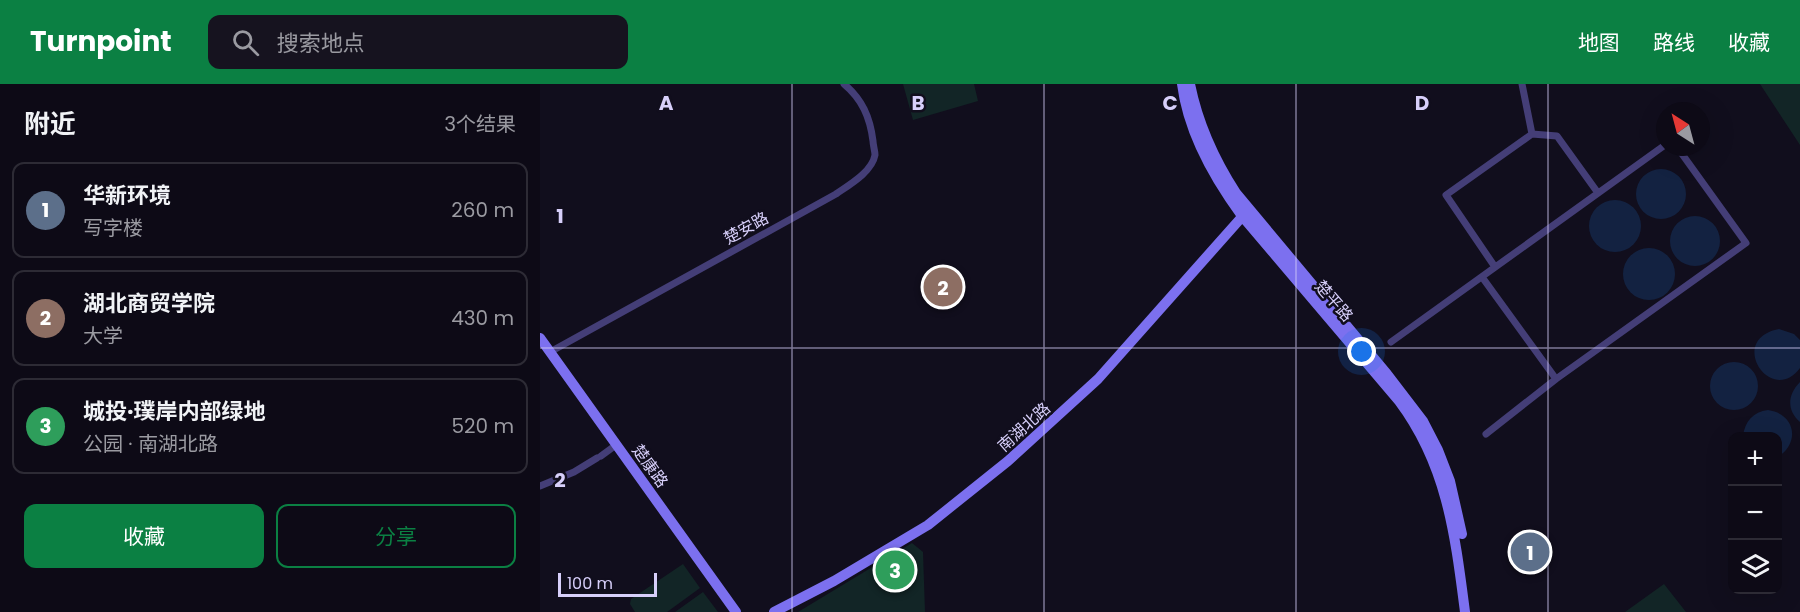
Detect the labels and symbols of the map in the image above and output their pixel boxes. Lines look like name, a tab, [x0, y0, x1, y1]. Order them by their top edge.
text: A	[659, 89, 674, 117]
text: B	[911, 89, 925, 117]
text: C	[1162, 89, 1178, 117]
text: D	[1415, 89, 1429, 117]
north arrow	[1656, 102, 1710, 156]
text: 1	[556, 202, 564, 230]
street label: 楚安路	[719, 206, 773, 250]
pin: 2	[924, 264, 962, 310]
street label: 楚平路	[1310, 275, 1358, 327]
your location	[1347, 337, 1376, 366]
street label: 南湖北路	[993, 397, 1055, 457]
street label: 楚康路	[627, 440, 673, 492]
text: 2	[554, 466, 566, 494]
pin: 1	[1510, 530, 1550, 574]
pin: 3	[876, 548, 914, 592]
scale bar	[558, 570, 657, 598]

